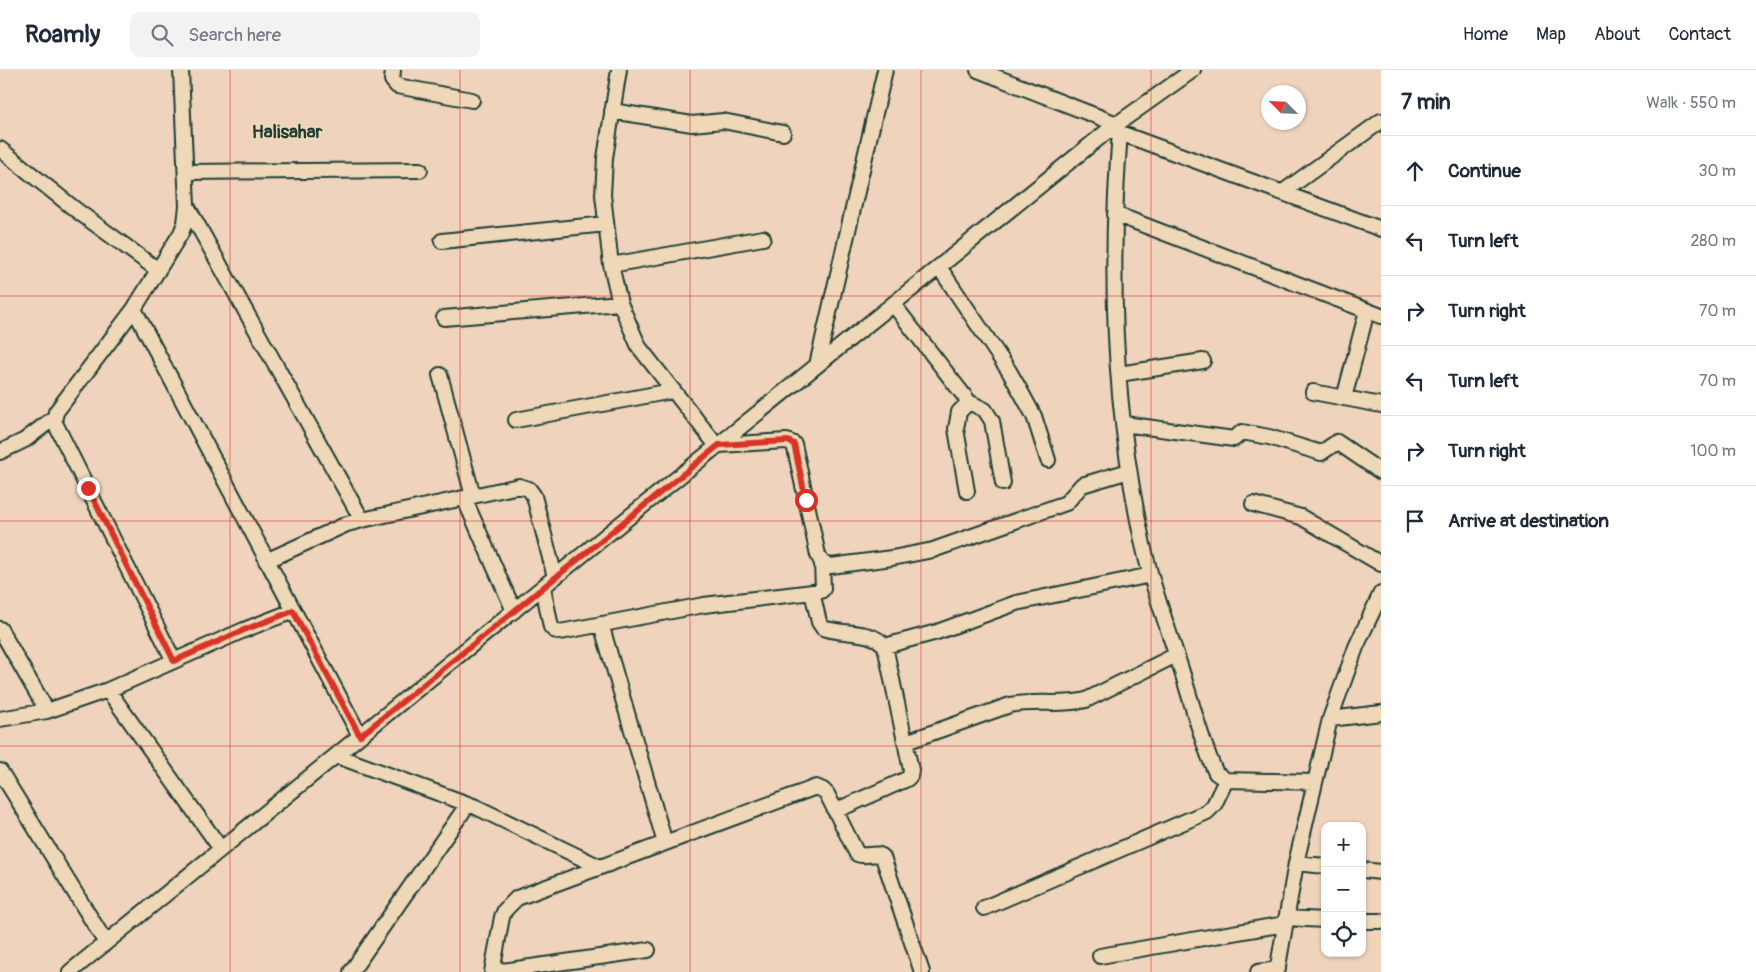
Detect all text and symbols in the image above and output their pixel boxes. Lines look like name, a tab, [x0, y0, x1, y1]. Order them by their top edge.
search box	[130, 12, 480, 57]
text: Roamly	[25, 20, 100, 49]
icon: search	[148, 21, 176, 49]
text: Search here	[188, 23, 281, 47]
text: Home	[1463, 23, 1508, 46]
text: Map	[1536, 23, 1566, 46]
text: About	[1594, 23, 1640, 46]
text: Contact	[1668, 23, 1731, 46]
north arrow	[1261, 85, 1306, 130]
text: 7 min	[1401, 89, 1451, 116]
text: Walk · 550 m	[1646, 93, 1736, 113]
district label: Halisahar	[252, 120, 323, 144]
icon: ahead	[1401, 157, 1429, 185]
text: Continue	[1448, 159, 1521, 183]
text: 30 m	[1698, 161, 1736, 181]
icon: left	[1401, 227, 1429, 255]
text: Turn left	[1448, 229, 1518, 253]
text: 280 m	[1690, 231, 1736, 251]
icon: right	[1401, 297, 1429, 325]
text: Turn right	[1448, 299, 1526, 323]
text: 70 m	[1699, 301, 1736, 321]
icon: left	[1401, 367, 1429, 395]
text: Turn left	[1448, 369, 1518, 393]
text: 70 m	[1699, 371, 1736, 391]
icon: right	[1401, 437, 1429, 465]
text: Turn right	[1448, 439, 1526, 463]
text: 100 m	[1690, 441, 1736, 461]
route end	[77, 477, 100, 500]
route start	[795, 489, 818, 512]
icon: arrive	[1401, 507, 1429, 535]
text: Arrive at destination	[1448, 509, 1609, 533]
map controls	[1321, 822, 1366, 957]
button: +	[1321, 822, 1366, 867]
button: −	[1321, 867, 1366, 912]
button: locate	[1321, 912, 1366, 957]

